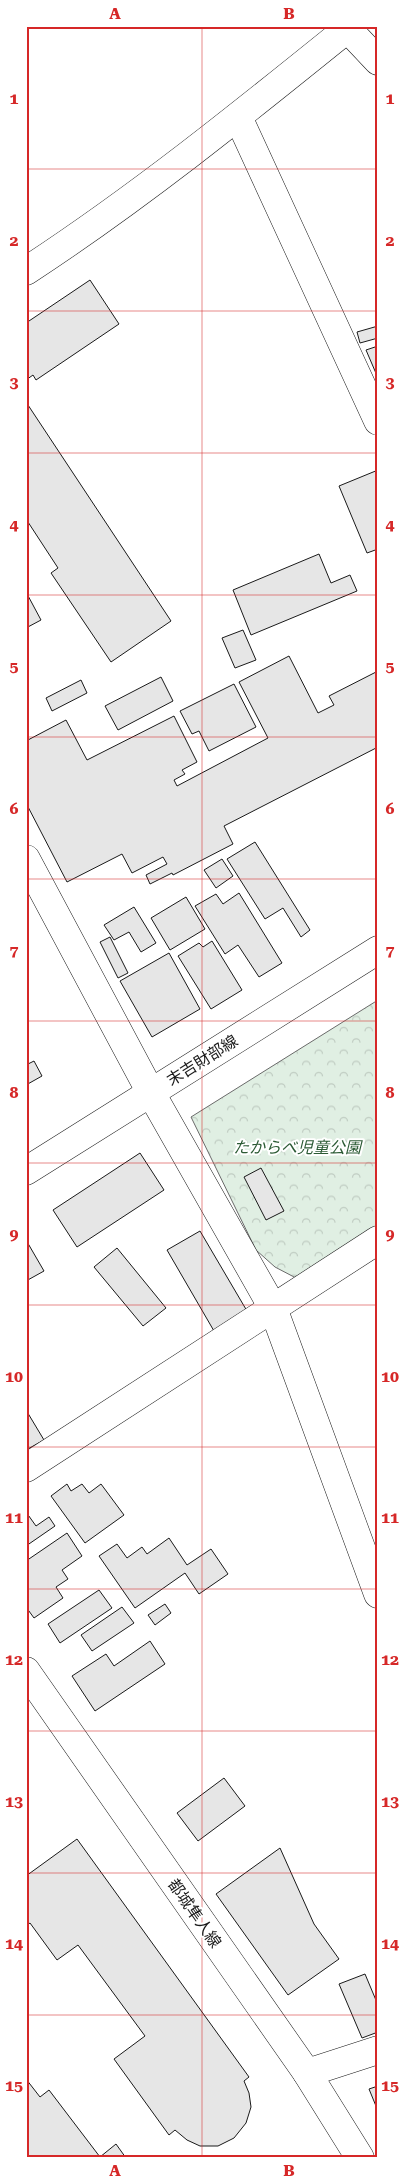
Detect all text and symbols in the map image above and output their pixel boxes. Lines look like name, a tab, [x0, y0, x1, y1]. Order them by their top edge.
text: A	[109, 4, 121, 23]
text: B	[283, 4, 295, 23]
text: 1	[10, 89, 19, 108]
text: 1	[386, 89, 395, 108]
text: 2	[10, 231, 19, 250]
text: 2	[386, 231, 395, 250]
text: 3	[10, 373, 19, 392]
text: 3	[386, 373, 395, 392]
text: 4	[10, 515, 19, 534]
text: 4	[386, 515, 395, 534]
text: 5	[10, 657, 19, 676]
text: 5	[386, 657, 395, 676]
text: 6	[10, 799, 19, 818]
text: 6	[386, 799, 395, 818]
text: 7	[10, 941, 19, 960]
text: 7	[386, 941, 395, 960]
street label: 末吉財部線	[163, 1031, 241, 1090]
text: 8	[10, 1083, 19, 1102]
text: 8	[386, 1083, 395, 1102]
park label: たからべ児童公園	[233, 1138, 363, 1157]
text: 9	[10, 1225, 19, 1244]
text: 9	[386, 1225, 395, 1244]
text: 10	[5, 1367, 23, 1386]
text: 10	[381, 1367, 399, 1386]
text: 11	[5, 1508, 23, 1527]
text: 11	[381, 1508, 399, 1527]
text: 12	[5, 1650, 23, 1669]
text: 12	[381, 1650, 399, 1669]
text: 13	[5, 1792, 23, 1811]
text: 13	[381, 1792, 399, 1811]
street label: 都城隼人線	[164, 1875, 225, 1952]
text: 14	[5, 1934, 23, 1953]
text: 14	[381, 1934, 399, 1953]
text: 15	[5, 2076, 23, 2095]
text: 15	[381, 2076, 399, 2095]
text: A	[109, 2161, 121, 2180]
text: B	[283, 2161, 295, 2180]

